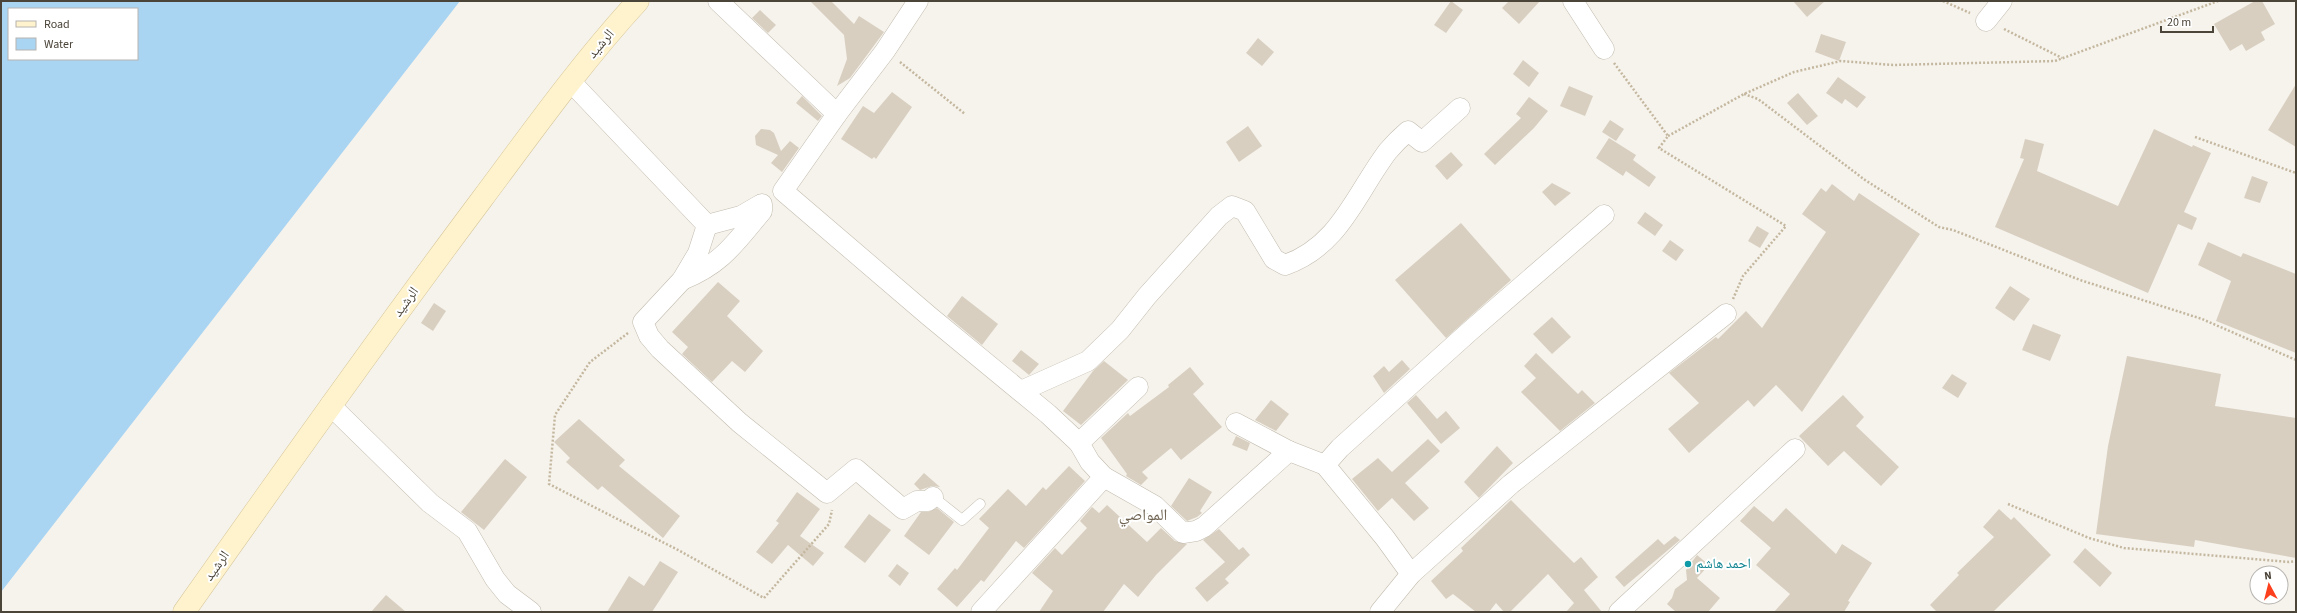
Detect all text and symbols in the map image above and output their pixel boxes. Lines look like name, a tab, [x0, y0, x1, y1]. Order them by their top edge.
legend	[8, 8, 138, 60]
scale bar	[2161, 8, 2213, 34]
text: 20 m	[2167, 14, 2191, 31]
text: Road	[44, 16, 70, 33]
street label: الرشيد	[583, 25, 619, 63]
text: Water	[44, 36, 74, 53]
street label: الرشيد	[388, 283, 424, 321]
district label: المواصي	[1119, 504, 1167, 527]
street label: الرشيد	[199, 547, 235, 585]
place label: احمد هاشم	[1696, 554, 1751, 574]
marker: احمد هاشم	[1683, 559, 1693, 569]
north arrow	[2249, 565, 2289, 605]
text: N	[2263, 568, 2272, 583]

